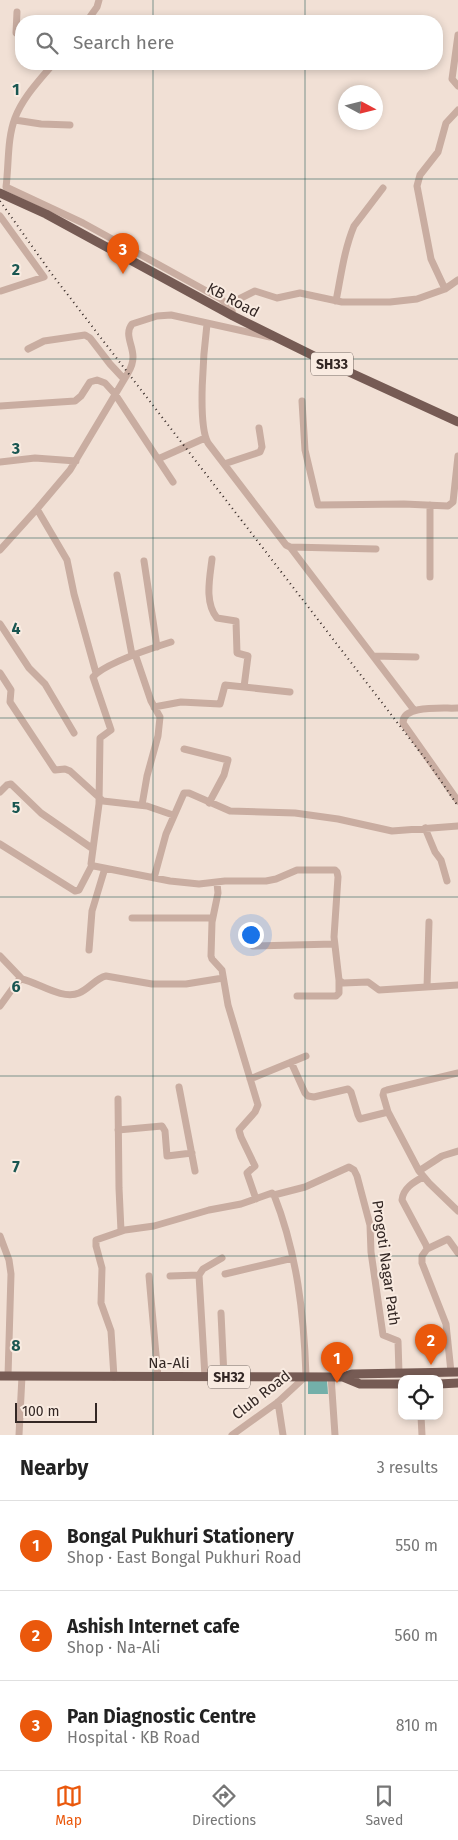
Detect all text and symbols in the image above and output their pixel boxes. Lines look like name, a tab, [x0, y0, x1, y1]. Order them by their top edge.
search box	[15, 15, 443, 70]
icon: search	[33, 29, 61, 57]
text: Search here	[73, 31, 174, 54]
text: 1	[12, 80, 20, 99]
north arrow	[338, 85, 383, 130]
pin: 3	[107, 233, 139, 274]
text: 2	[12, 260, 20, 279]
street label: KB Road	[204, 279, 262, 321]
road number: SH33	[311, 352, 353, 376]
text: 3	[11, 439, 20, 458]
text: 4	[11, 619, 21, 638]
text: 5	[12, 798, 21, 817]
your location	[238, 922, 264, 948]
text: 6	[11, 977, 21, 996]
text: 7	[12, 1157, 20, 1176]
street label: Progoti Nagar Path	[368, 1199, 404, 1327]
pin: 2	[415, 1324, 447, 1365]
text: 8	[11, 1336, 21, 1355]
pin: 1	[321, 1342, 353, 1383]
street label: Na-Ali	[148, 1354, 190, 1372]
road number: SH32	[208, 1365, 250, 1388]
street label: Club Road	[228, 1367, 294, 1423]
map controls	[398, 1375, 443, 1420]
button: locate	[398, 1375, 443, 1420]
scale bar	[15, 1400, 98, 1423]
text: 100 m	[22, 1403, 59, 1420]
text: Nearby	[20, 1455, 88, 1481]
text: 3 results	[377, 1458, 438, 1477]
text: Bongal Pukhuri Stationery	[67, 1525, 294, 1548]
text: 1	[32, 1536, 40, 1555]
text: 550 m	[395, 1536, 438, 1555]
text: Shop · East Bongal Pukhuri Road	[67, 1548, 301, 1567]
text: Ashish Internet cafe	[67, 1615, 240, 1638]
text: 2	[32, 1626, 40, 1645]
text: 560 m	[395, 1626, 438, 1645]
text: Shop · Na-Ali	[67, 1638, 160, 1657]
text: Pan Diagnostic Centre	[67, 1705, 256, 1728]
text: 3	[32, 1716, 40, 1735]
text: 810 m	[396, 1716, 438, 1735]
text: Hospital · KB Road	[67, 1728, 200, 1747]
tab: Map	[55, 1782, 83, 1829]
tab: Directions	[192, 1782, 256, 1829]
tab: Saved	[365, 1782, 403, 1829]

